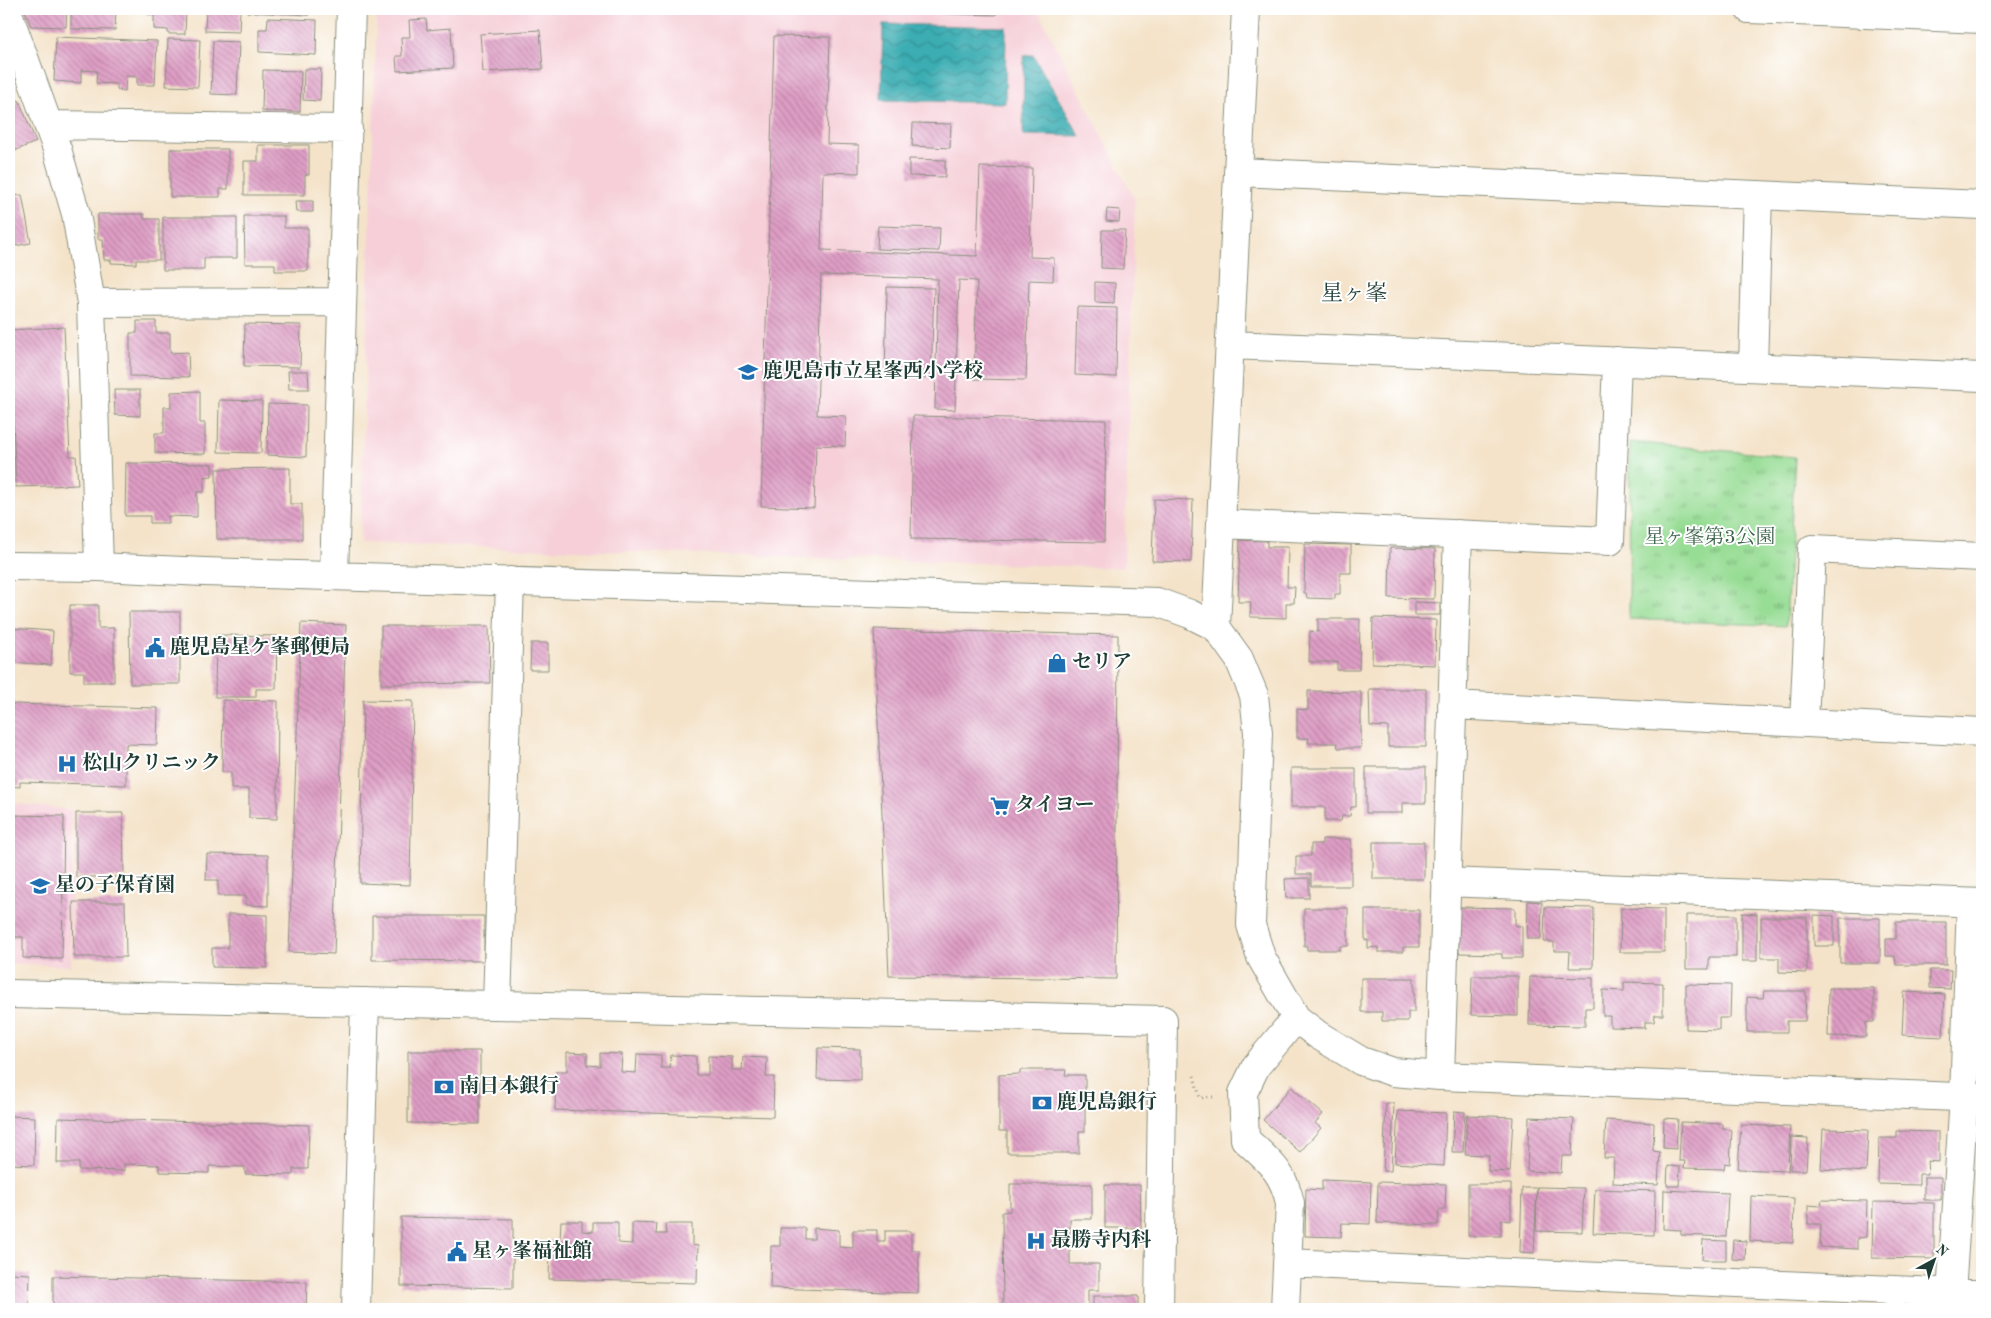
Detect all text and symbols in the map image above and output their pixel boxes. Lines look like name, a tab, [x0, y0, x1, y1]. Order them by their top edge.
district label: 星ヶ峯	[1321, 281, 1387, 305]
place label: 鹿児島市立星峯西小学校	[763, 359, 983, 382]
school or university icon: 鹿児島市立星峯西小学校	[737, 361, 759, 383]
park label: 星ヶ峯第3公園	[1644, 526, 1776, 548]
place label: 鹿児島星ケ峯郵便局	[170, 635, 350, 658]
public building icon: 鹿児島星ケ峯郵便局	[144, 637, 166, 659]
shop icon: セリア	[1046, 652, 1068, 674]
place label: セリア	[1072, 652, 1132, 673]
place label: 松山クリニック	[82, 752, 221, 774]
hospital icon: 松山クリニック	[56, 753, 78, 775]
supermarket icon: タイヨー	[989, 795, 1011, 817]
place label: タイヨー	[1015, 795, 1095, 816]
place label: 星の子保育園	[55, 874, 175, 896]
school or university icon: 星の子保育園	[29, 875, 51, 897]
place label: 南日本銀行	[459, 1075, 559, 1097]
bank icon: 南日本銀行	[433, 1076, 455, 1098]
place label: 鹿児島銀行	[1057, 1090, 1157, 1113]
bank icon: 鹿児島銀行	[1031, 1092, 1053, 1114]
place label: 最勝寺内科	[1051, 1229, 1151, 1251]
hospital icon: 最勝寺内科	[1025, 1230, 1047, 1252]
north arrow	[1908, 1236, 1958, 1286]
place label: 星ヶ峯福祉館	[472, 1239, 592, 1262]
public building icon: 星ヶ峯福祉館	[446, 1241, 468, 1263]
text: N	[1933, 1242, 1951, 1260]

